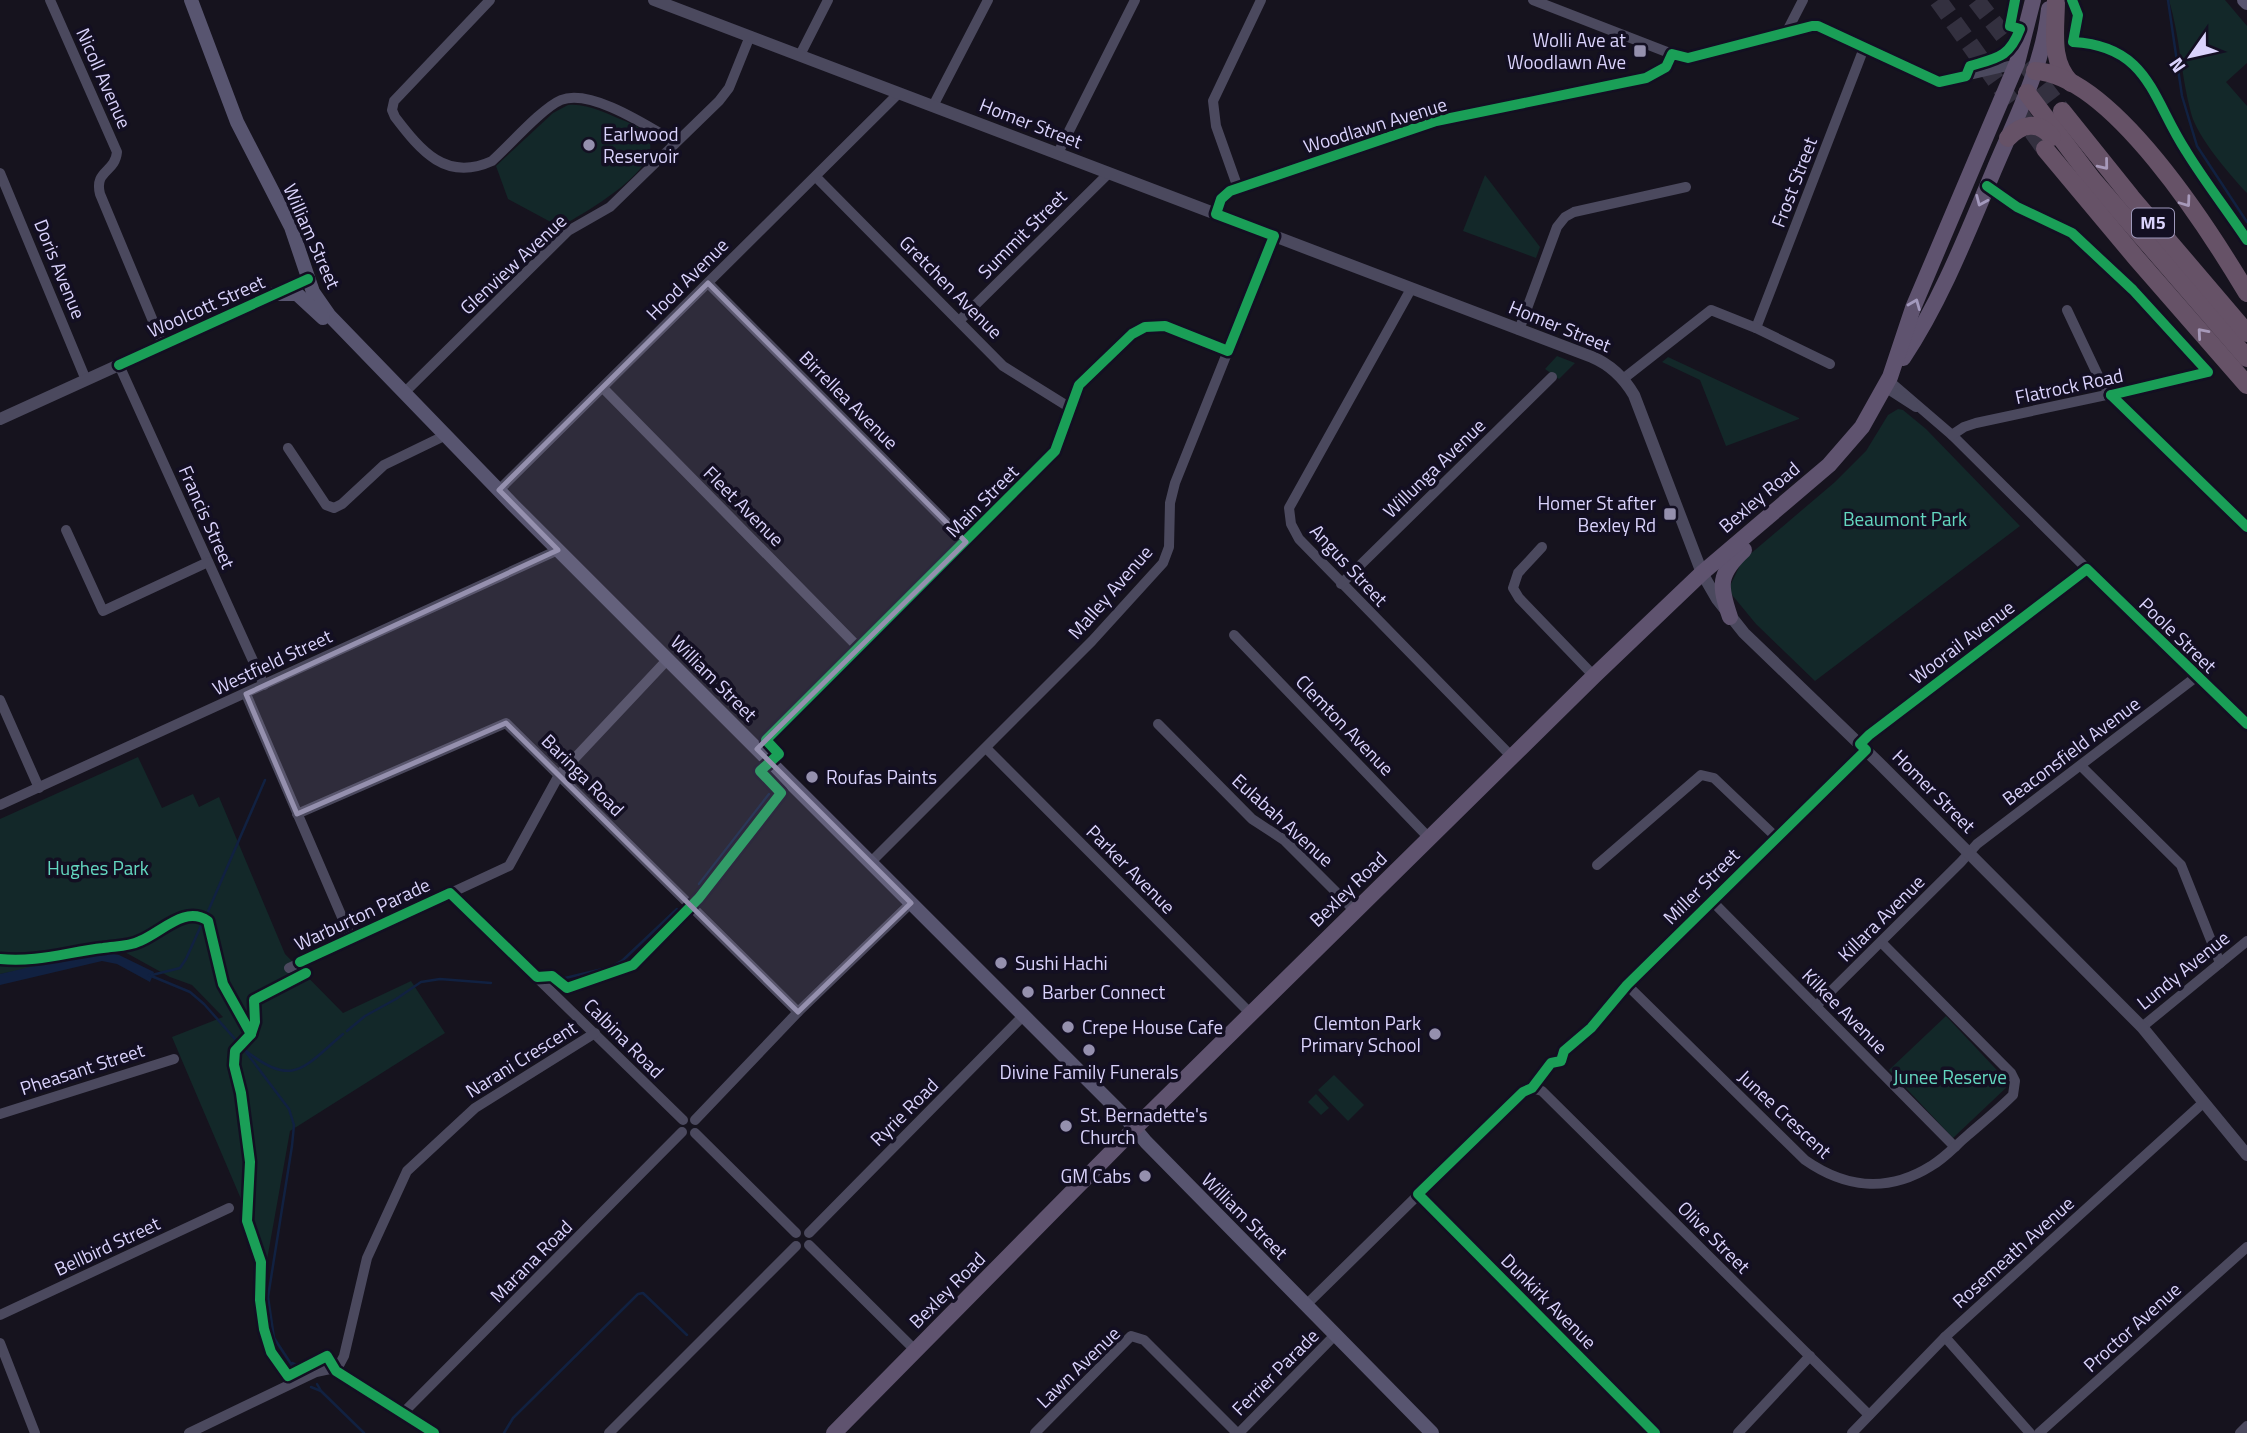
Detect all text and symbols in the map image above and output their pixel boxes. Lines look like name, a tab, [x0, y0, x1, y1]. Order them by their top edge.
north arrow	[2156, 21, 2226, 91]
street label: Nicoll Avenue	[69, 23, 140, 133]
place label: Wolli Ave at Woodlawn Ave	[1507, 25, 1626, 76]
marker: Wolli Ave at Woodlawn Ave	[1632, 43, 1648, 59]
text: N	[2161, 52, 2192, 79]
street label: Woodlawn Avenue	[1299, 89, 1450, 160]
street label: Homer Street	[976, 90, 1087, 156]
place label: Earlwood Reservoir	[603, 119, 679, 170]
street label: Frost Street	[1763, 132, 1824, 231]
marker: Earlwood Reservoir	[581, 137, 597, 153]
one-way arrow	[2096, 157, 2109, 169]
street label: William Street	[276, 179, 349, 293]
street label: Summit Street	[970, 182, 1073, 285]
one-way arrow	[1975, 194, 1989, 206]
one-way arrow	[2178, 194, 2190, 207]
street label: Glenview Avenue	[453, 206, 573, 321]
road number: M5	[2132, 208, 2174, 238]
street label: Doris Avenue	[27, 214, 94, 323]
street label: Gretchen Avenue	[893, 228, 1010, 345]
street label: Hood Avenue	[639, 231, 735, 327]
street label: Woolcott Street	[143, 267, 269, 344]
street label: Homer Street	[1505, 292, 1616, 359]
one-way arrow	[1907, 298, 1921, 310]
one-way arrow	[2198, 328, 2210, 341]
street label: Birrellea Avenue	[793, 343, 906, 456]
street label: Flatrock Road	[2012, 360, 2126, 411]
street label: Willunga Avenue	[1376, 411, 1492, 524]
street label: Bexley Road	[1712, 454, 1806, 539]
street label: Main Street	[939, 457, 1025, 544]
street label: Fleet Avenue	[697, 459, 791, 553]
street label: Francis Street	[172, 460, 243, 573]
place label: Homer St after Bexley Rd	[1537, 488, 1656, 539]
park label: Beaumont Park	[1843, 504, 1967, 533]
marker: Homer St after Bexley Rd	[1662, 506, 1678, 522]
street label: Angus Street	[1304, 517, 1395, 613]
street label: Malley Avenue	[1060, 538, 1159, 645]
street label: Poole Street	[2133, 590, 2224, 679]
street label: Woorail Avenue	[1903, 592, 2020, 691]
street label: Westfield Street	[207, 621, 337, 702]
street label: William Street	[664, 628, 765, 728]
street label: Clemton Avenue	[1290, 668, 1401, 782]
street label: Beaconsfield Avenue	[1996, 689, 2146, 812]
street label: Baringa Road	[535, 727, 631, 823]
street label: Homer Street	[1886, 742, 1983, 839]
place label: Roufas Paints	[826, 762, 937, 791]
street label: Eulabah Avenue	[1226, 766, 1340, 873]
marker: Roufas Paints	[804, 769, 820, 785]
street label: Parker Avenue	[1080, 817, 1183, 920]
street label: Miller Street	[1656, 840, 1746, 931]
street label: Bexley Road	[1302, 844, 1393, 933]
park label: Hughes Park	[47, 853, 149, 882]
street label: Killara Avenue	[1830, 867, 1931, 968]
street label: Warburton Parade	[289, 869, 434, 958]
street label: Lundy Avenue	[2130, 923, 2235, 1016]
place label: Sushi Hachi	[1015, 948, 1108, 977]
marker: Sushi Hachi	[993, 955, 1009, 971]
street label: Kilkee Avenue	[1796, 961, 1895, 1060]
place label: Barber Connect	[1042, 977, 1166, 1006]
marker: Barber Connect	[1020, 984, 1036, 1000]
street label: Calbina Road	[578, 991, 671, 1084]
place label: Clemton Park Primary School	[1300, 1008, 1421, 1059]
place label: Crepe House Cafe	[1082, 1012, 1223, 1041]
street label: Narani Crescent	[459, 1013, 582, 1104]
marker: Crepe House Cafe	[1060, 1019, 1076, 1035]
marker: Clemton Park Primary School	[1427, 1026, 1443, 1042]
street label: Pheasant Street	[16, 1035, 148, 1102]
marker: Divine Family Funerals	[1081, 1042, 1097, 1058]
place label: Divine Family Funerals	[999, 1057, 1179, 1086]
park label: Junee Reserve	[1893, 1062, 2007, 1091]
street label: Junee Crescent	[1732, 1063, 1839, 1165]
street label: Ryrie Road	[863, 1071, 944, 1152]
place label: St. Bernadette's Church	[1080, 1100, 1208, 1151]
marker: St. Bernadette's Church	[1058, 1118, 1074, 1134]
place label: GM Cabs	[1060, 1161, 1131, 1190]
street label: William Street	[1195, 1166, 1296, 1266]
marker: GM Cabs	[1137, 1168, 1153, 1184]
street label: Rosemeath Avenue	[1945, 1189, 2080, 1314]
street label: Olive Street	[1671, 1194, 1758, 1280]
street label: Bellbird Street	[49, 1208, 165, 1283]
street label: Marana Road	[483, 1213, 579, 1309]
street label: Bexley Road	[902, 1245, 992, 1335]
street label: Dunkirk Avenue	[1495, 1246, 1604, 1355]
street label: Proctor Avenue	[2076, 1275, 2187, 1379]
street label: Lawn Avenue	[1029, 1319, 1126, 1414]
street label: Ferrier Parade	[1224, 1321, 1325, 1422]

